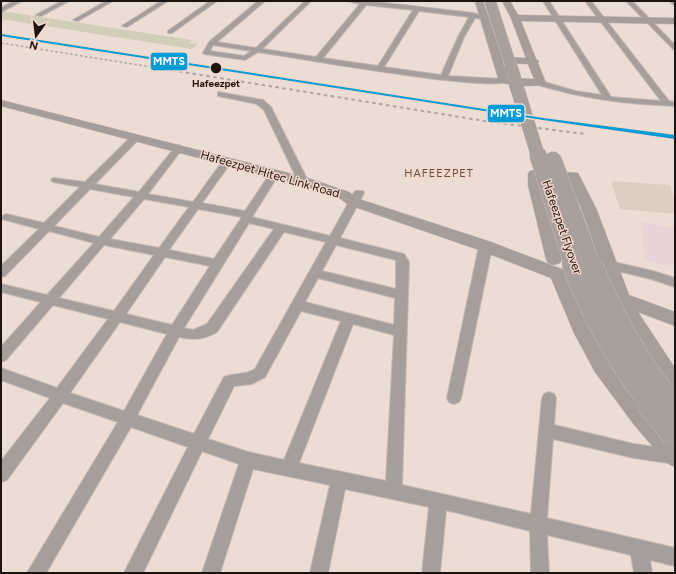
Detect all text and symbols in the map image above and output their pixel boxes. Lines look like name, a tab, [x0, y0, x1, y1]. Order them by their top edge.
north arrow	[16, 16, 56, 56]
text: N	[28, 38, 39, 53]
line badge: MMTS	[150, 52, 188, 71]
text: MMTS	[153, 55, 185, 68]
marker: Hafeezpet	[209, 61, 223, 75]
place label: Hafeezpet	[192, 77, 240, 90]
line badge: MMTS	[487, 104, 525, 123]
text: MMTS	[490, 107, 522, 120]
street label: Hafeezpet Hitec Link Road	[199, 147, 341, 201]
district label: HAFEEZPET	[404, 167, 474, 180]
street label: Hafeezpet Flyover	[539, 178, 585, 276]

